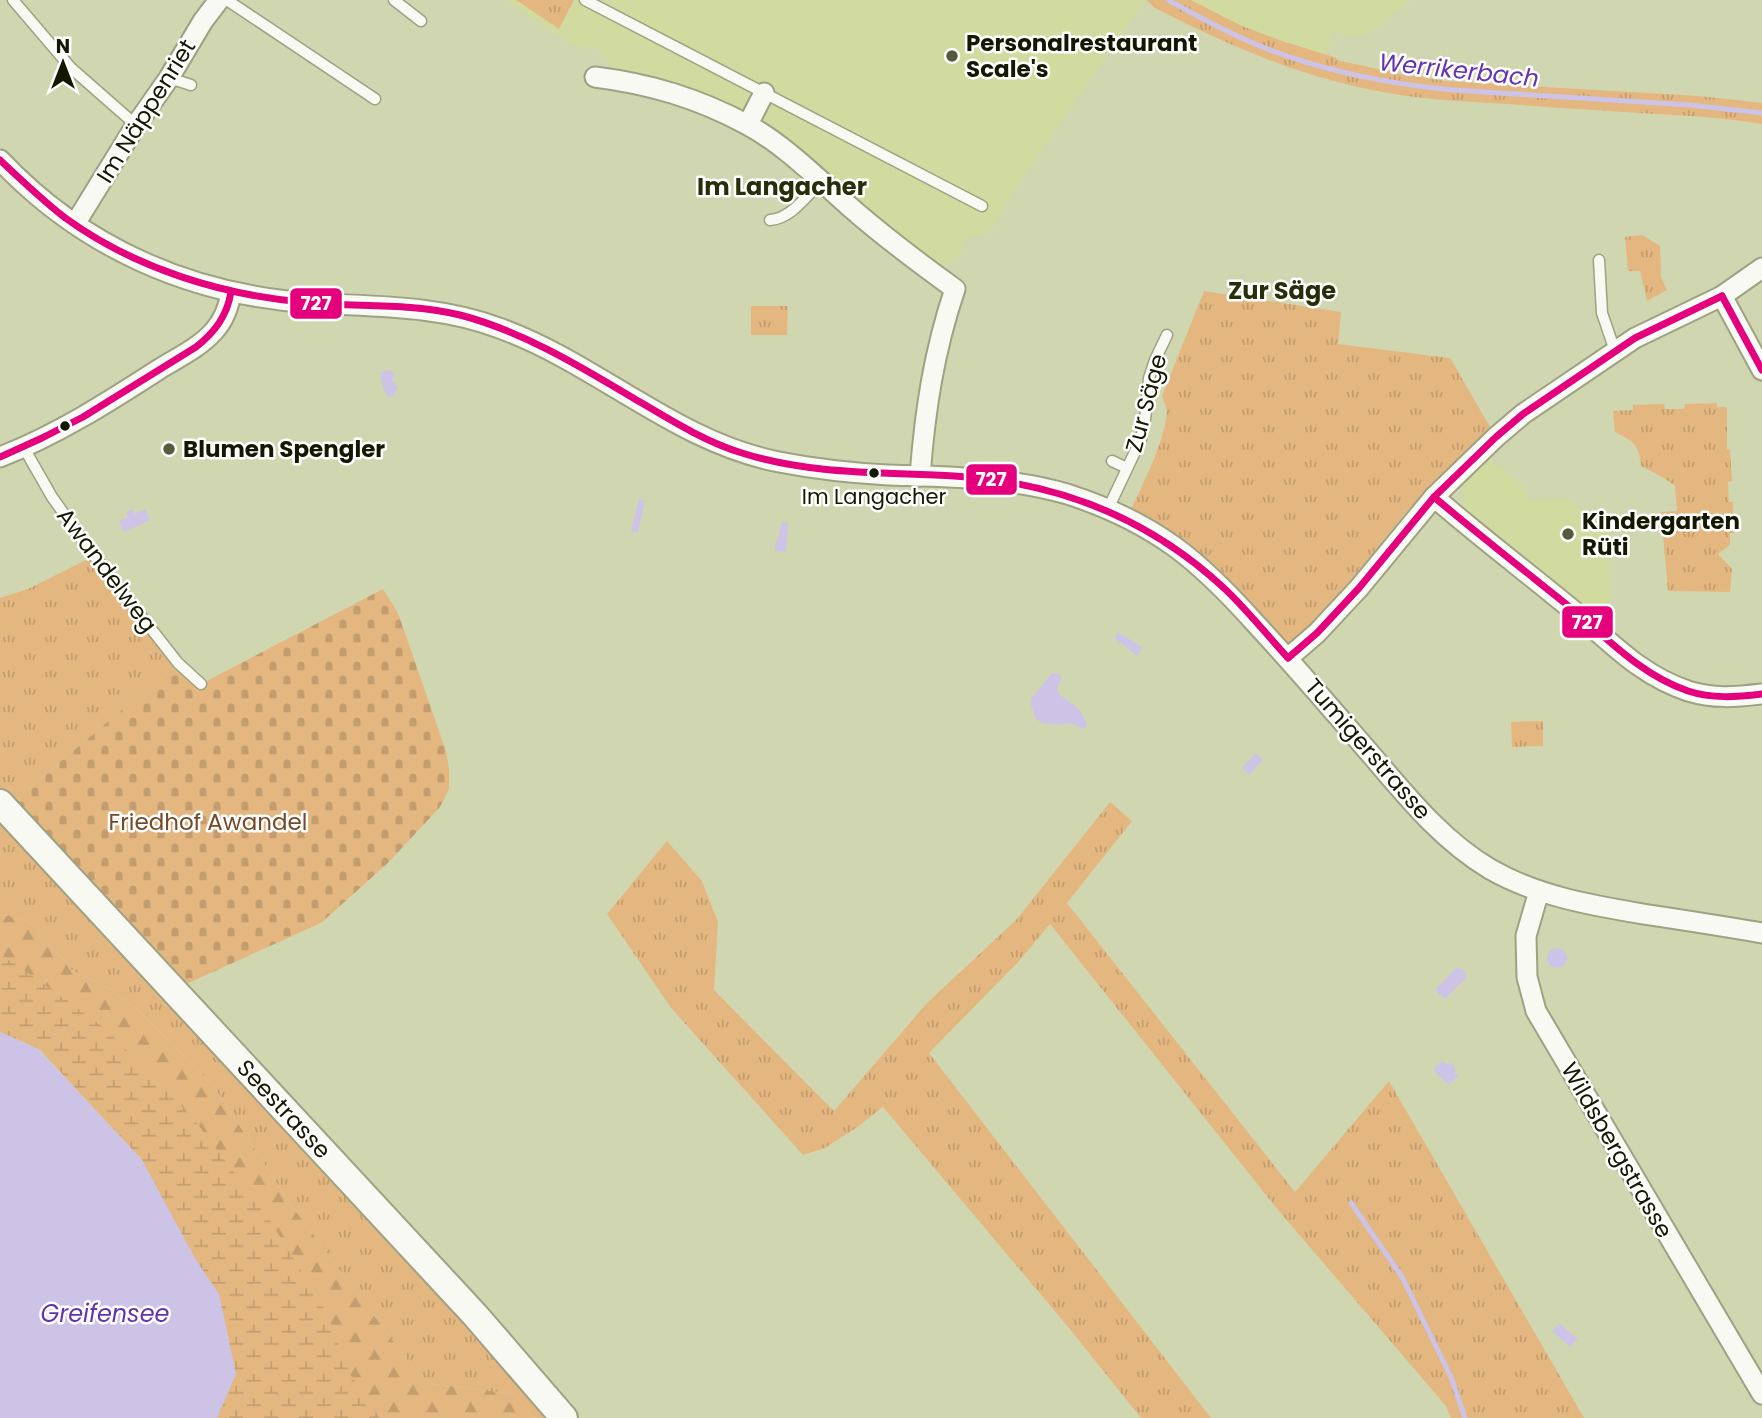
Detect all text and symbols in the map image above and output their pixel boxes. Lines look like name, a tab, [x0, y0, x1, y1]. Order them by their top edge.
place label: Personalrestaurant Scale's	[966, 27, 1197, 85]
north arrow	[28, 28, 98, 98]
text: N	[56, 33, 70, 60]
street label: Im Näppenriet	[89, 33, 203, 189]
water label: Werrikerbach	[1377, 45, 1541, 95]
marker: Personalrestaurant Scale's	[944, 48, 960, 64]
district label: Im Langacher	[697, 170, 867, 203]
district label: Zur Säge	[1228, 274, 1336, 307]
line badge: 727	[289, 287, 343, 320]
text: 727	[300, 290, 332, 317]
street label: Zur Säge	[1118, 350, 1174, 456]
unlabelled marker	[58, 419, 72, 433]
place label: Blumen Spengler	[183, 433, 385, 465]
marker: Blumen Spengler	[161, 441, 177, 457]
line badge: 727	[965, 463, 1018, 496]
marker: Im Langacher	[867, 466, 881, 480]
text: 727	[975, 466, 1007, 493]
place label: Im Langacher	[802, 482, 946, 511]
street label: Awandelweg	[49, 501, 165, 639]
place label: Kindergarten Rüti	[1582, 505, 1740, 563]
marker: Kindergarten Rüti	[1560, 526, 1576, 542]
line badge: 727	[1561, 605, 1614, 639]
text: 727	[1571, 609, 1603, 636]
street label: Tumigerstrasse	[1298, 671, 1438, 827]
park label: Friedhof Awandel	[109, 806, 307, 838]
street label: Seestrasse	[230, 1052, 338, 1166]
street label: Wildsbergstrasse	[1554, 1056, 1680, 1244]
water label: Greifensee	[41, 1297, 170, 1330]

